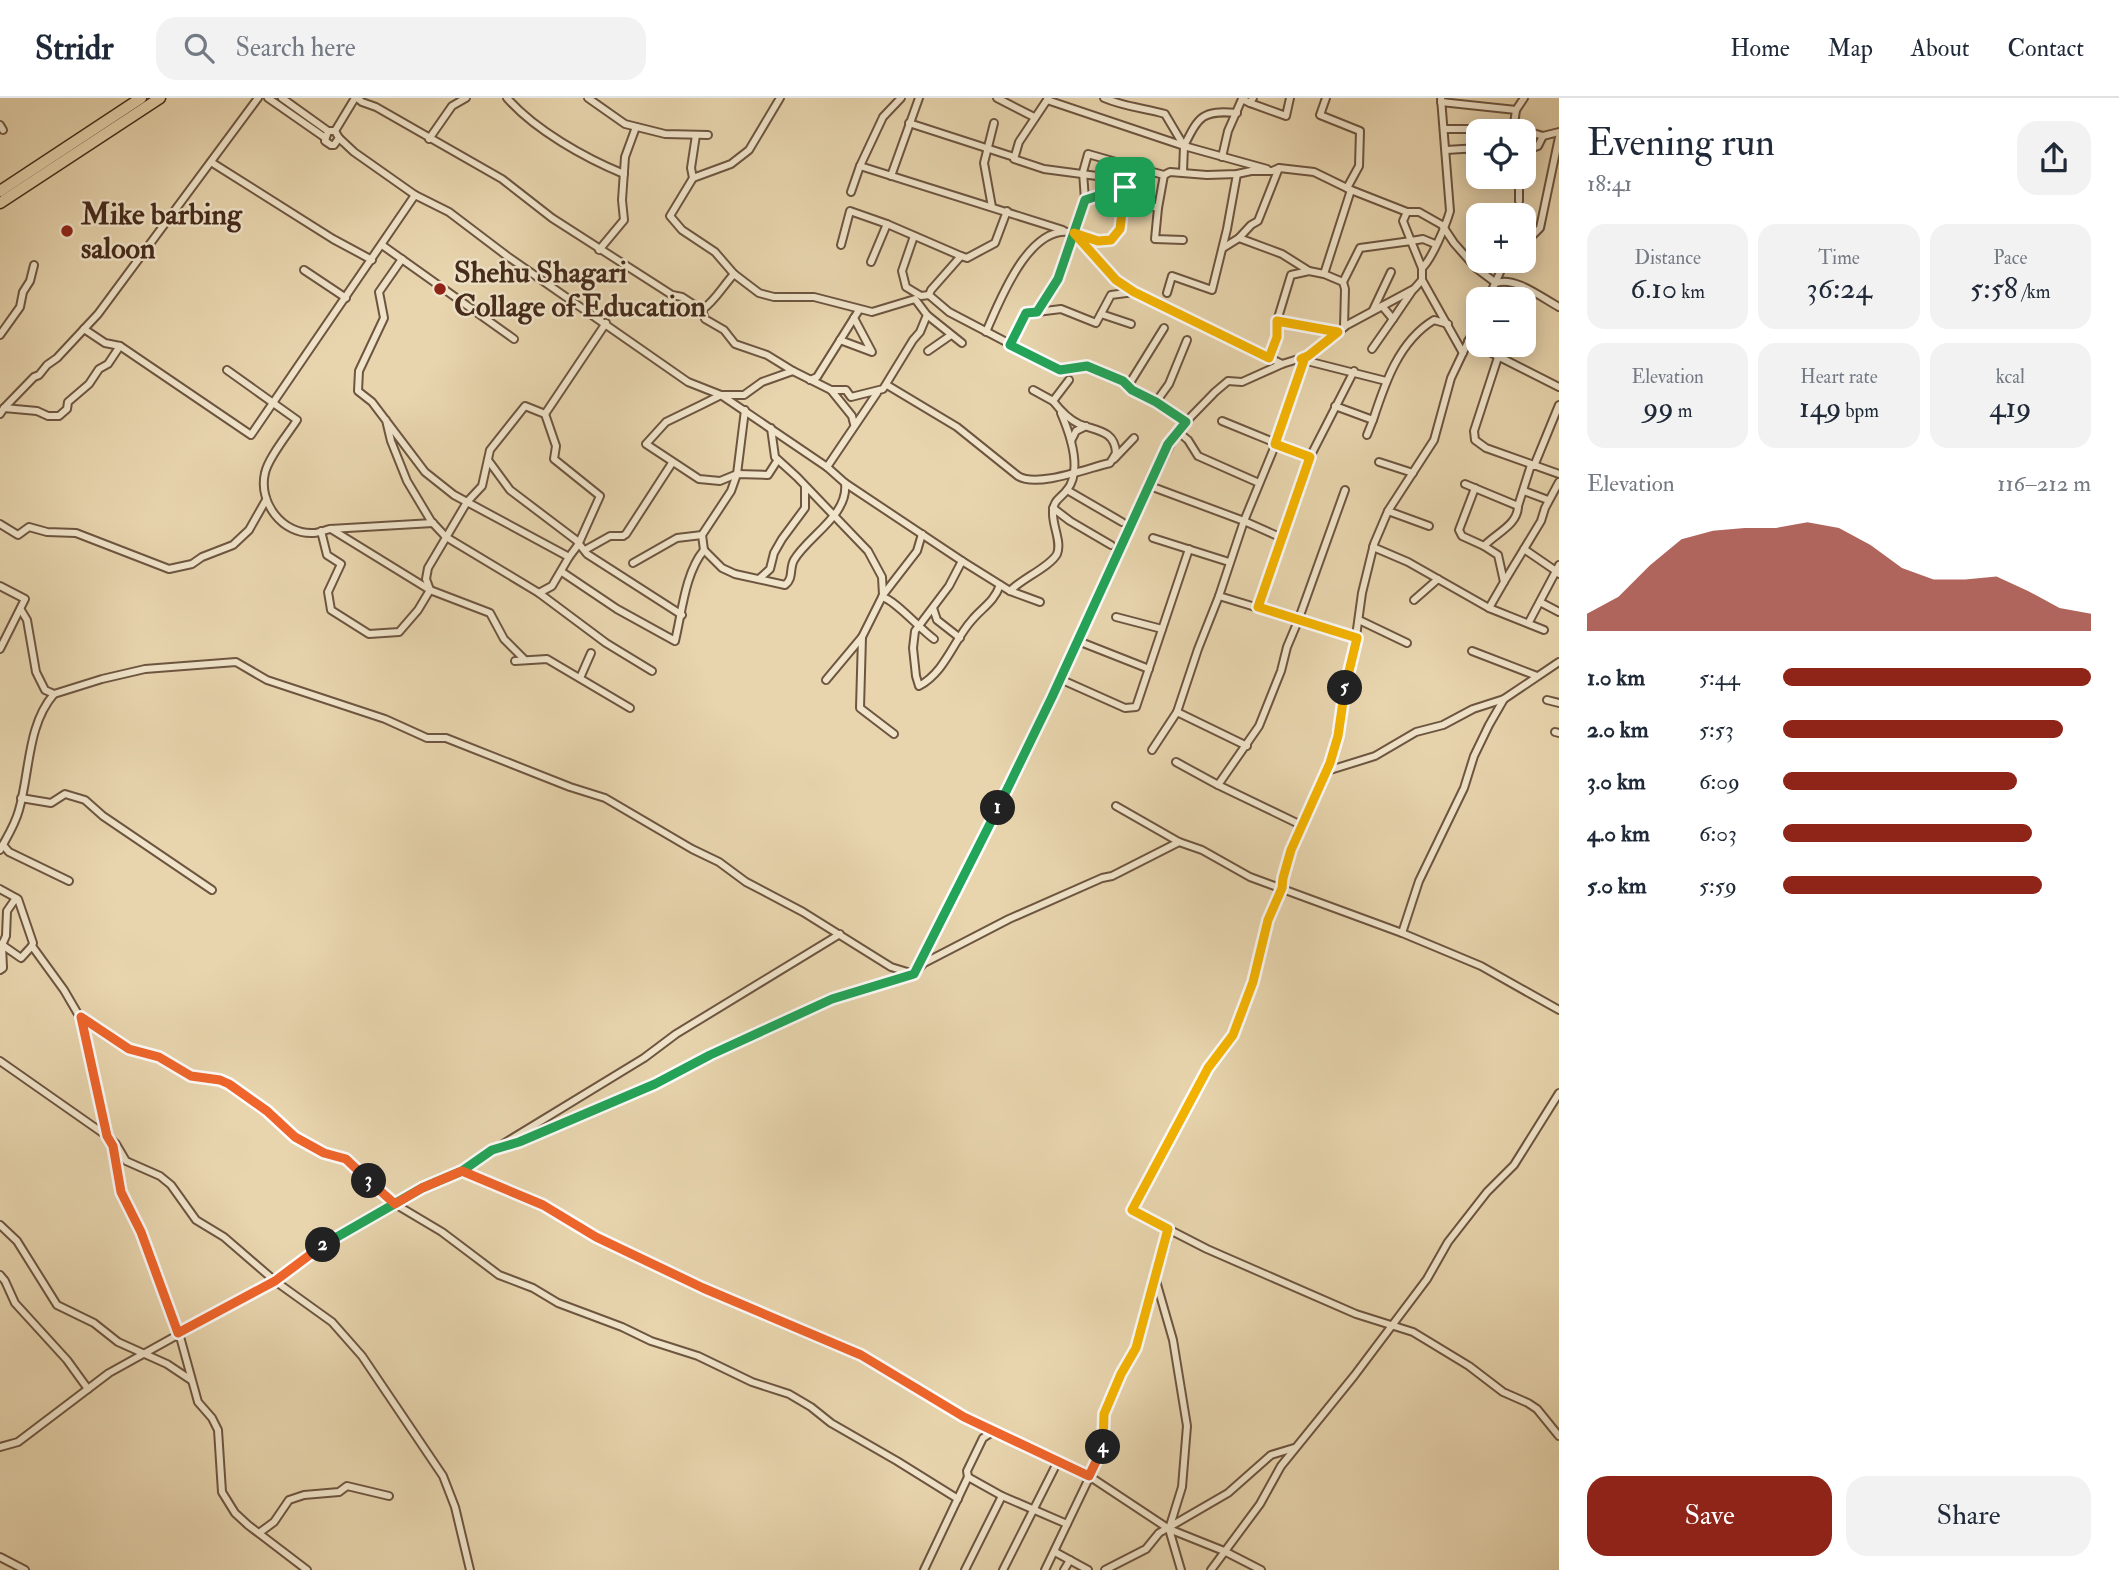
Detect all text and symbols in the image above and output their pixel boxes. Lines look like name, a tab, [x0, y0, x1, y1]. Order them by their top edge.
search box	[156, 17, 646, 80]
text: Stridr	[35, 28, 114, 69]
icon: search	[180, 29, 218, 67]
text: Search here	[236, 32, 356, 64]
text: Home	[1730, 33, 1790, 64]
text: Map	[1828, 33, 1873, 64]
text: About	[1911, 33, 1970, 64]
text: Contact	[2008, 33, 2084, 64]
map controls	[1466, 119, 1536, 357]
button: locate	[1466, 119, 1536, 189]
text: Evening run	[1587, 119, 1775, 167]
button: share	[2017, 121, 2091, 195]
pin	[1095, 157, 1155, 217]
icon: arrive	[1106, 168, 1144, 206]
text: 18:41	[1587, 169, 1632, 198]
place label: Mike barbing saloon	[80, 196, 243, 267]
button: +	[1466, 203, 1536, 273]
marker: Mike barbing saloon	[59, 223, 75, 239]
text: Distance	[1634, 246, 1701, 270]
text: Time	[1818, 246, 1860, 270]
text: Pace	[1993, 246, 2027, 270]
place label: Shehu Shagari Collage of Education	[454, 254, 706, 325]
text: 6.10	[1630, 270, 1677, 307]
text: 36:24	[1806, 270, 1872, 307]
text: 5:58	[1970, 270, 2018, 307]
text: km	[1677, 280, 1705, 304]
text: /km	[2018, 280, 2051, 304]
marker: Shehu Shagari Collage of Education	[432, 281, 448, 297]
button: −	[1466, 287, 1536, 357]
text: Elevation	[1631, 365, 1704, 389]
text: Heart rate	[1800, 365, 1878, 389]
text: kcal	[1996, 365, 2025, 389]
text: 99	[1643, 389, 1674, 426]
text: 149	[1799, 389, 1841, 426]
text: 419	[1989, 389, 2031, 426]
text: m	[1674, 399, 1692, 423]
text: bpm	[1841, 399, 1879, 423]
text: Elevation	[1587, 469, 1675, 498]
text: 116–212 m	[1997, 469, 2091, 498]
text: 1.0 km	[1587, 663, 1645, 692]
text: 5:44	[1699, 663, 1740, 692]
pin: 5	[1328, 670, 1362, 706]
text: 5	[1340, 675, 1349, 699]
text: 2.0 km	[1587, 715, 1649, 744]
text: 5:53	[1699, 715, 1734, 744]
text: 3.0 km	[1587, 767, 1646, 796]
text: 6:09	[1699, 767, 1740, 796]
pin: 1	[981, 790, 1016, 826]
text: 1	[994, 795, 1001, 819]
text: 4.0 km	[1587, 819, 1650, 848]
text: 6:03	[1699, 819, 1737, 848]
text: 5.0 km	[1587, 871, 1647, 900]
text: 5:59	[1699, 871, 1737, 900]
pin: 3	[352, 1164, 386, 1198]
text: 3	[365, 1168, 372, 1192]
pin: 2	[306, 1228, 340, 1262]
text: 2	[318, 1232, 327, 1256]
pin: 4	[1086, 1430, 1120, 1464]
text: 4	[1097, 1434, 1108, 1458]
button: Save	[1587, 1476, 1832, 1556]
button: Share	[1846, 1476, 2091, 1556]

